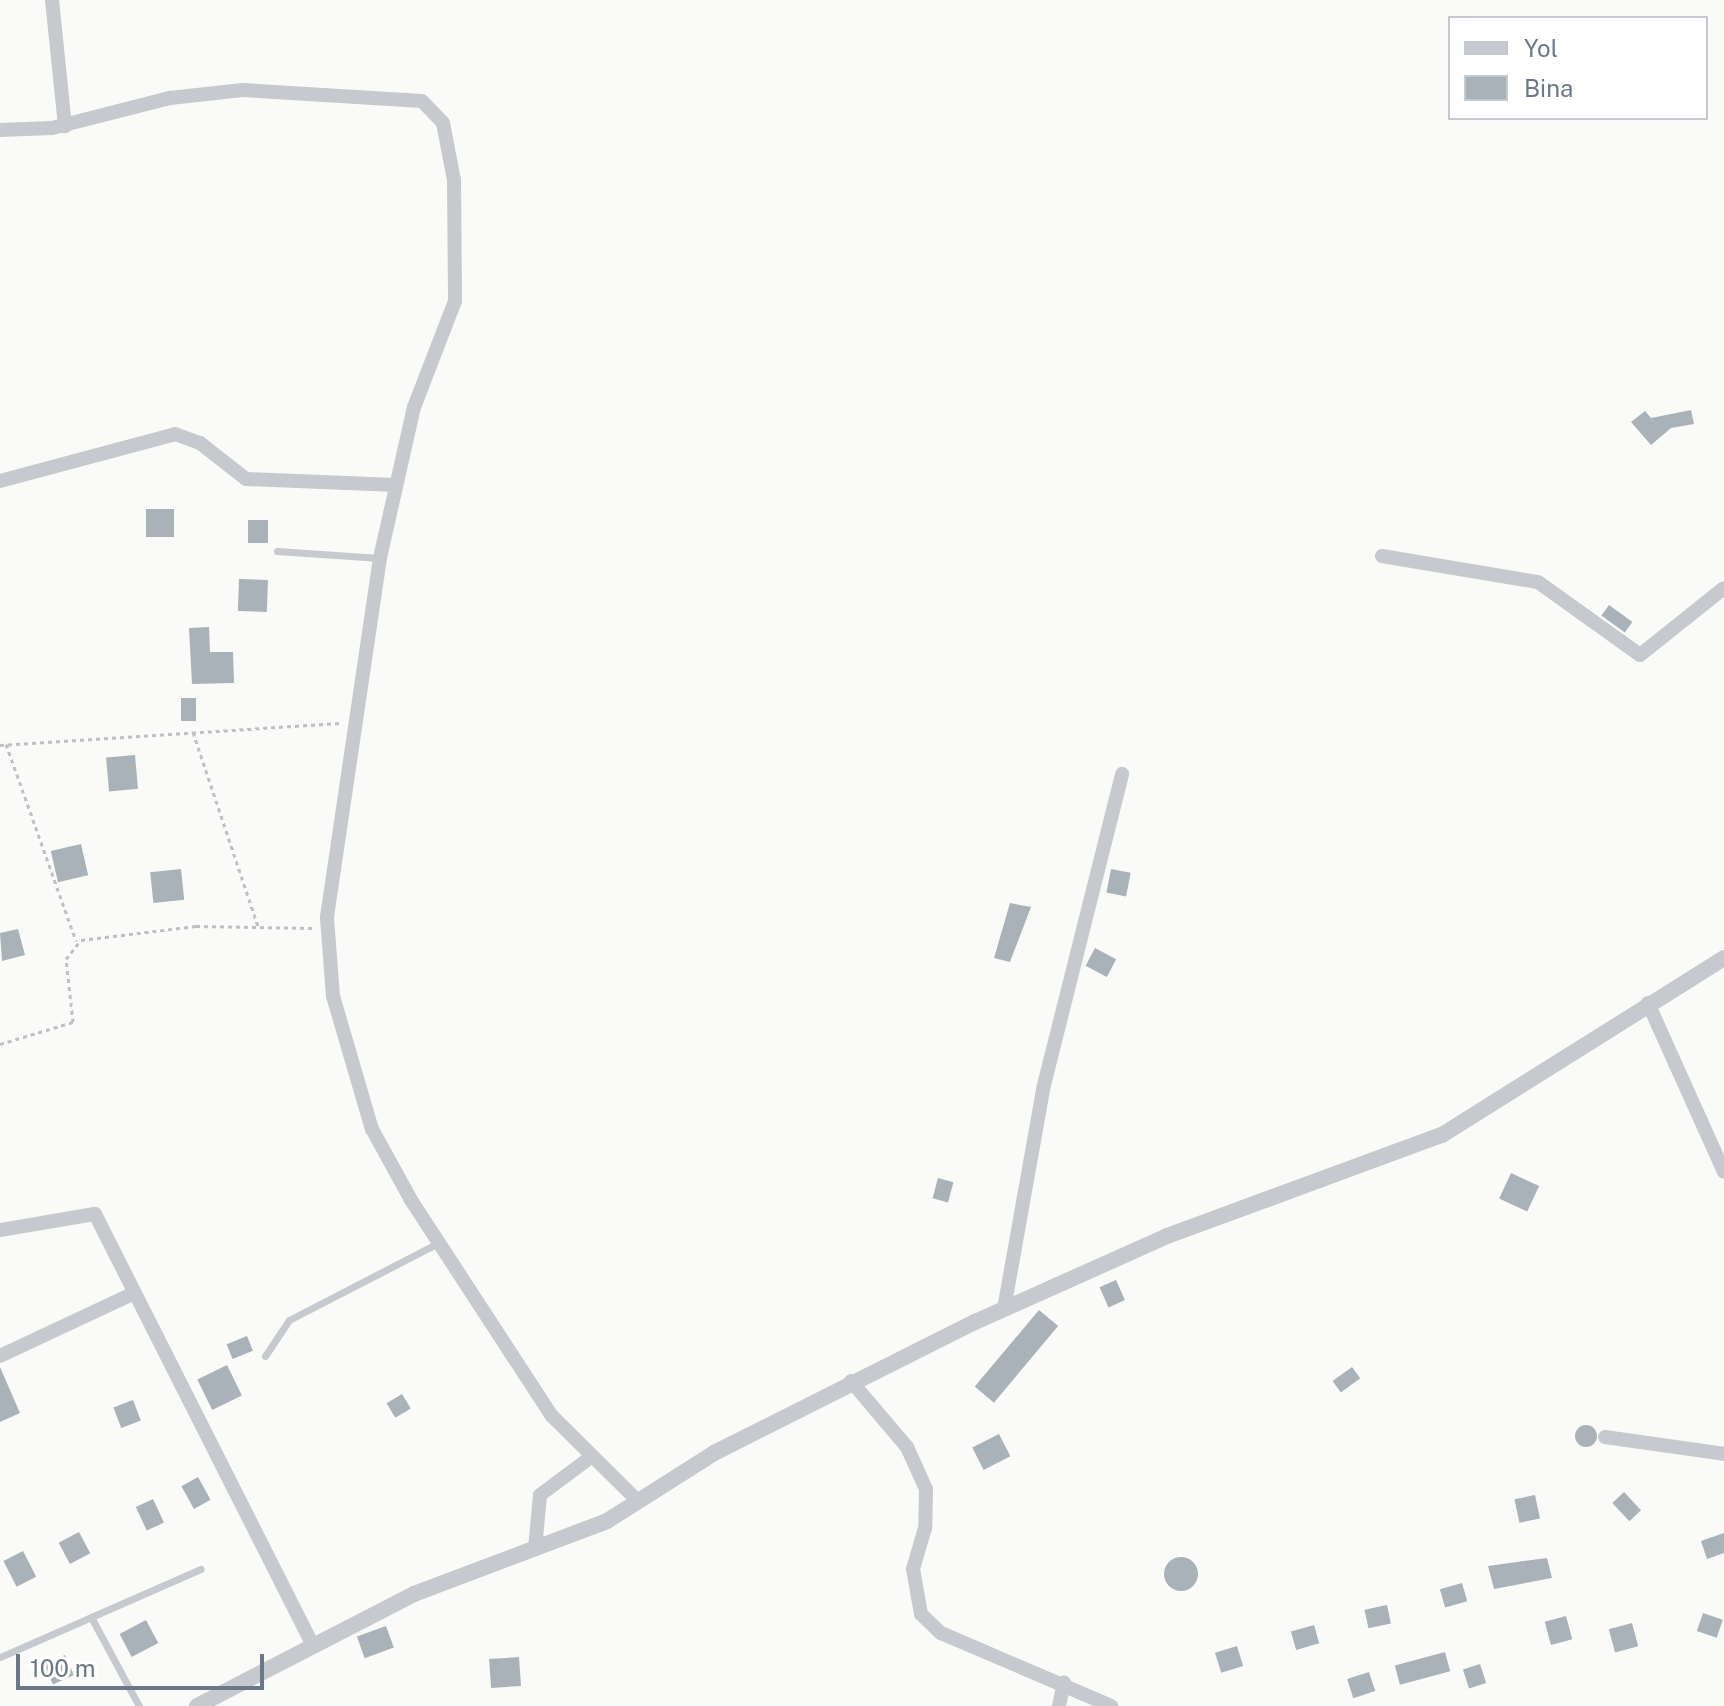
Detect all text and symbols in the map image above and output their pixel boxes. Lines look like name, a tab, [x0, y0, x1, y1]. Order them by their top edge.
legend	[1448, 16, 1708, 120]
text: Yol	[1524, 34, 1558, 62]
text: Bina	[1524, 74, 1573, 102]
scale bar	[20, 1638, 268, 1688]
text: 100 m	[30, 1654, 96, 1682]

